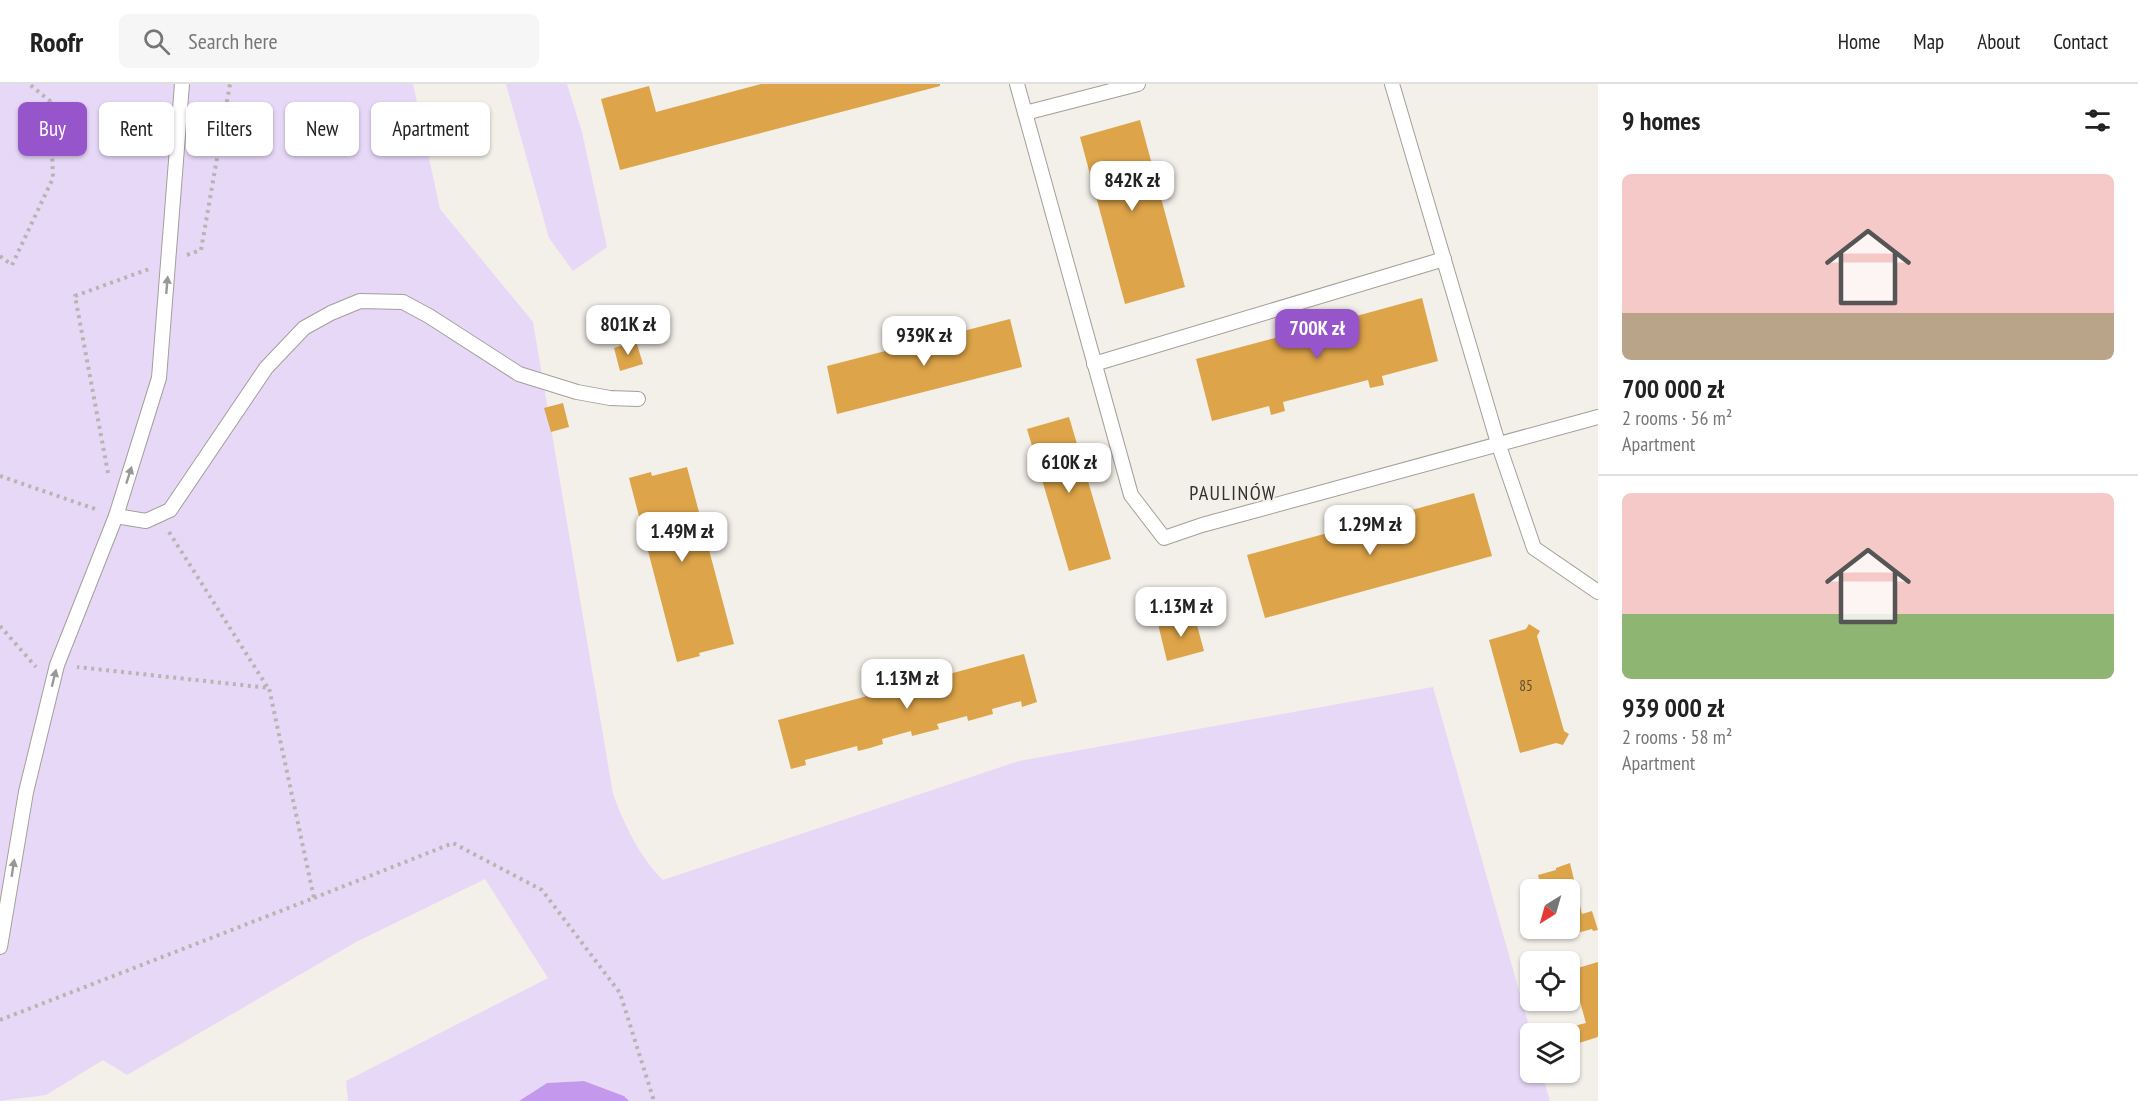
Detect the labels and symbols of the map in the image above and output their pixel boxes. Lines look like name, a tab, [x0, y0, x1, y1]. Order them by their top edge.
pin: 842K zł	[1077, 161, 1187, 212]
one-way arrow	[162, 276, 172, 295]
pin: 801K zł	[573, 305, 683, 356]
pin: 700K zł	[1262, 309, 1372, 360]
pin: 939K zł	[869, 316, 979, 367]
pin: 610K zł	[1014, 443, 1124, 494]
one-way arrow	[124, 466, 134, 484]
district label: PAULINÓW	[1189, 480, 1277, 506]
pin: 1.29M zł	[1308, 505, 1432, 556]
pin: 1.49M zł	[620, 512, 744, 563]
pin: 1.13M zł	[1119, 587, 1243, 638]
pin: 1.13M zł	[845, 659, 969, 710]
one-way arrow	[50, 668, 60, 687]
house number: 85	[1519, 676, 1533, 695]
one-way arrow	[9, 859, 18, 878]
north arrow	[1520, 879, 1580, 939]

